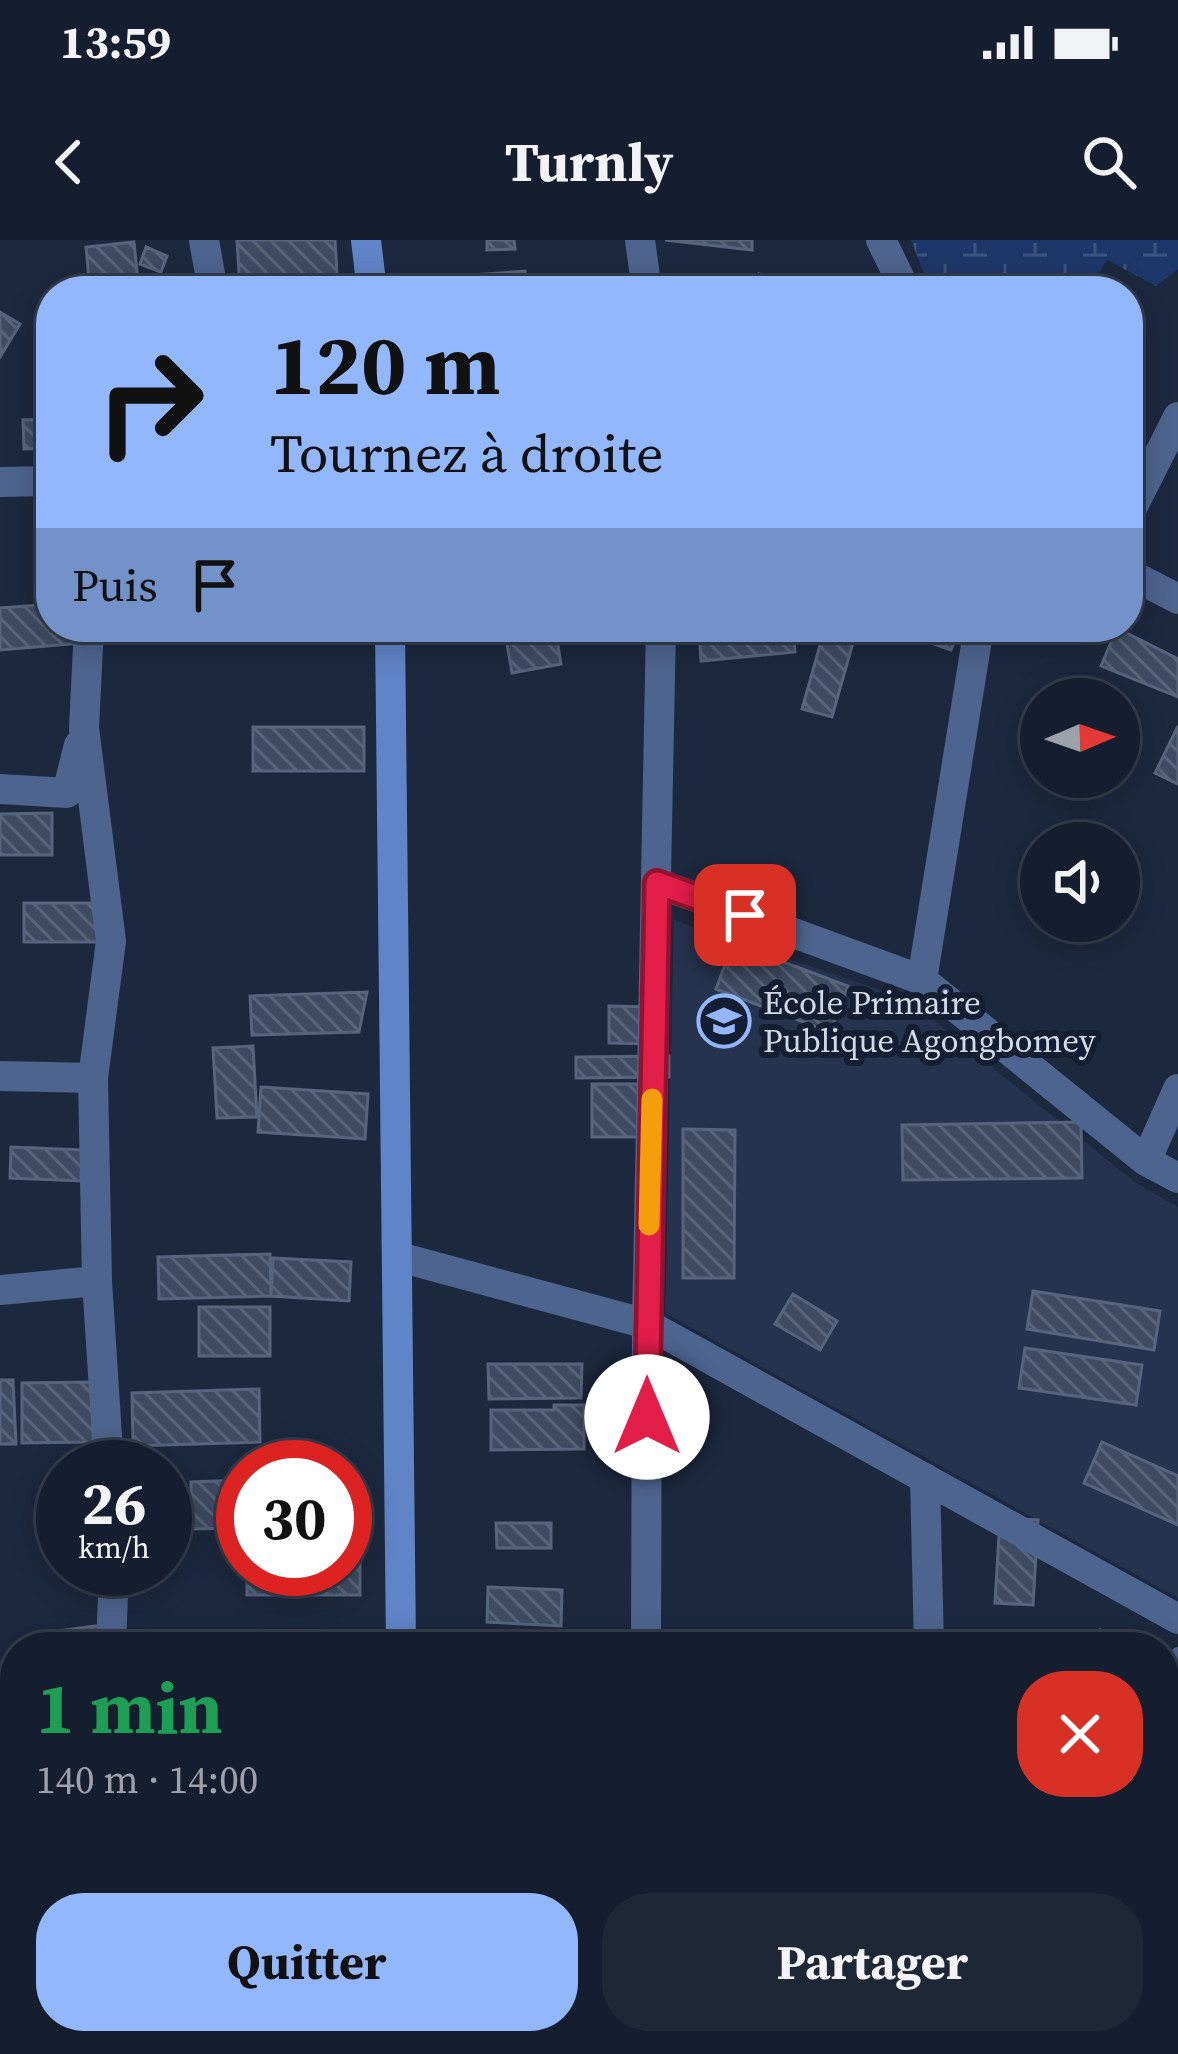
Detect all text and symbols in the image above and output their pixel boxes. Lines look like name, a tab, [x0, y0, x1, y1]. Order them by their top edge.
text: 13:59	[60, 11, 171, 73]
text: Turnly	[505, 125, 673, 199]
icon: back	[36, 129, 102, 195]
icon: search	[1076, 129, 1142, 195]
text: 120 m	[270, 307, 501, 422]
icon: right	[72, 324, 228, 480]
text: Tournez à droite	[270, 416, 664, 490]
icon: arrive	[182, 552, 248, 618]
text: Puis	[72, 554, 158, 616]
north arrow	[1020, 678, 1140, 798]
map controls	[1020, 678, 1140, 942]
button: sound	[1020, 822, 1140, 942]
pin	[694, 864, 796, 966]
icon: arrive	[712, 882, 778, 948]
place label: École Primaire Publique Agongbomey	[763, 980, 1096, 1063]
school or university icon: École Primaire Publique Agongbomey	[696, 993, 752, 1049]
position arrow	[584, 1354, 710, 1480]
speed limit sign: 30	[216, 1440, 372, 1596]
text: 26	[81, 1462, 147, 1544]
text: km/h	[78, 1527, 150, 1568]
text: 1 min	[36, 1658, 223, 1757]
button: close	[1017, 1671, 1143, 1797]
text: 140 m · 14:00	[36, 1753, 258, 1806]
button: Quitter	[36, 1893, 578, 2031]
button: Partager	[602, 1893, 1143, 2031]

